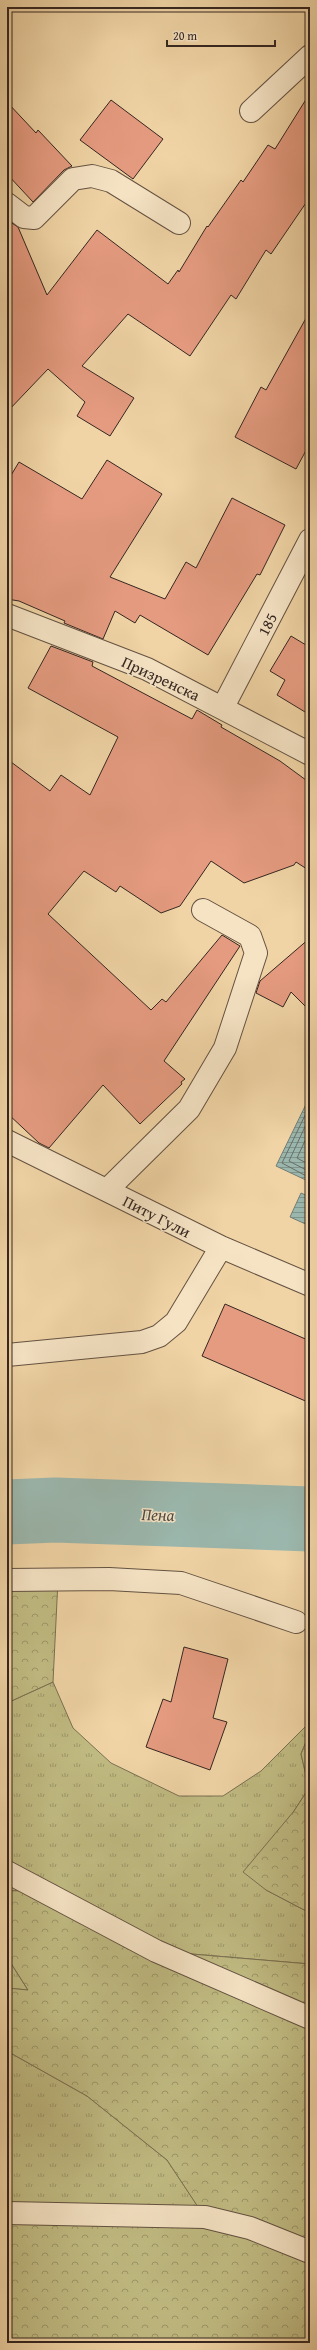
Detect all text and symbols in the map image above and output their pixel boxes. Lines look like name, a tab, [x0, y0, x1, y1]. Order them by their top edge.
scale bar	[167, 22, 275, 48]
text: 20 m	[173, 27, 197, 44]
street label: 185	[251, 608, 283, 640]
street label: Призренска	[118, 649, 204, 707]
street label: Питу Гули	[119, 1189, 196, 1244]
water label: Пена	[141, 1501, 175, 1527]

